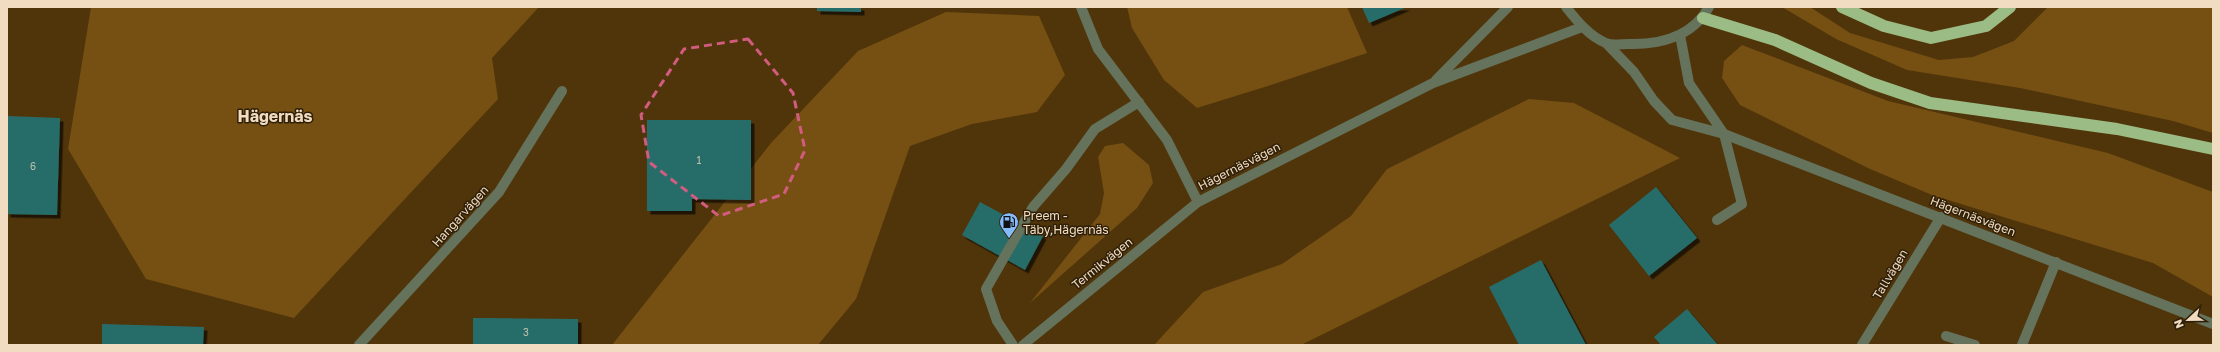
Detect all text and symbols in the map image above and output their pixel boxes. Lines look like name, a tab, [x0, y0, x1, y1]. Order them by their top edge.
district label: Hägernäs	[238, 106, 312, 126]
street label: Hägernäsvägen	[1195, 139, 1283, 193]
house number: 1	[697, 154, 702, 166]
house number: 6	[30, 160, 36, 172]
street label: Hangarvägen	[429, 182, 491, 250]
street label: Hägernäsvägen	[1928, 193, 2018, 239]
place label: Preem - Täby,Hägernäs	[1023, 208, 1109, 237]
fuel station icon: Preem - Täby,Hägernäs	[998, 211, 1020, 239]
street label: Termikvägen	[1069, 234, 1135, 292]
street label: Tallvägen	[1869, 246, 1911, 302]
north arrow	[2168, 300, 2208, 340]
text: N	[2171, 318, 2186, 330]
house number: 3	[523, 326, 529, 338]

